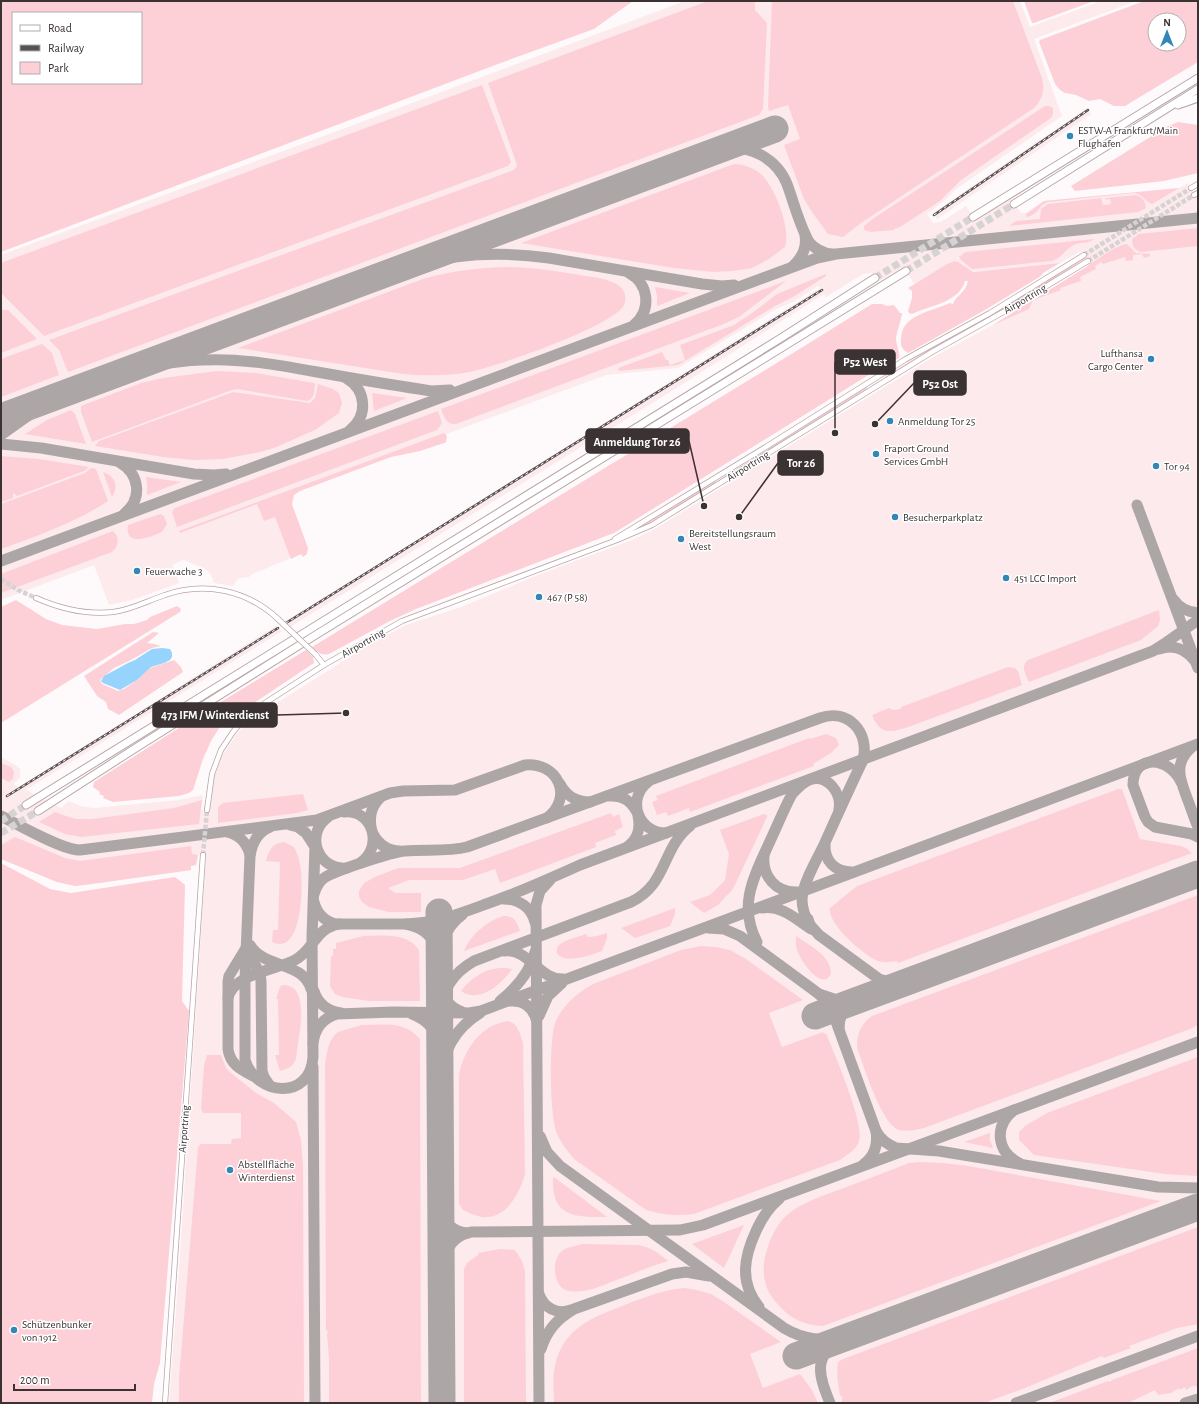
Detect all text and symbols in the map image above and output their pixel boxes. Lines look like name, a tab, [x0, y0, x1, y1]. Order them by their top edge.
legend	[12, 12, 142, 84]
north arrow	[1147, 12, 1187, 52]
text: N	[1163, 17, 1171, 28]
text: Road	[48, 22, 72, 34]
text: Railway	[48, 42, 84, 55]
text: Park	[48, 62, 69, 74]
place label: ESTW-A Frankfurt/Main Flughafen	[1078, 125, 1178, 149]
marker: ESTW-A Frankfurt/Main Flughafen	[1065, 131, 1075, 141]
street label: Airportring	[1002, 282, 1049, 316]
place label: Lufthansa Cargo Center	[1088, 348, 1143, 372]
callout: P52 West	[835, 350, 895, 374]
marker: Lufthansa Cargo Center	[1146, 354, 1156, 364]
text: P52 West	[843, 356, 887, 368]
callout: P52 Ost	[914, 371, 966, 395]
text: P52 Ost	[922, 378, 958, 390]
marker: Anmeldung Tor 25	[885, 416, 895, 426]
place label: Anmeldung Tor 25	[898, 416, 976, 427]
callout: Anmeldung Tor 26	[586, 429, 689, 453]
text: Anmeldung Tor 26	[593, 436, 681, 448]
place label: Fraport Ground Services GmbH	[884, 443, 949, 467]
street label: Airportring	[725, 448, 772, 483]
marker: Fraport Ground Services GmbH	[871, 449, 881, 459]
callout: Tor 26	[778, 451, 823, 475]
text: Tor 26	[787, 457, 815, 469]
marker: Tor 94	[1151, 461, 1161, 471]
place label: Tor 94	[1164, 461, 1190, 472]
marker: Besucherparkplatz	[890, 512, 900, 522]
place label: Besucherparkplatz	[903, 512, 983, 523]
place label: Bereitstellungsraum West	[689, 528, 776, 552]
marker: Bereitstellungsraum West	[676, 534, 686, 544]
marker: Feuerwache 3	[132, 566, 142, 576]
place label: Feuerwache 3	[145, 566, 203, 577]
marker: 451 LCC Import	[1001, 573, 1011, 583]
place label: 451 LCC Import	[1014, 573, 1077, 584]
marker: 467 (P 58)	[534, 592, 544, 602]
place label: 467 (P 58)	[547, 592, 588, 603]
street label: Airportring	[340, 626, 387, 660]
callout: 473 IFM / Winterdienst	[153, 703, 277, 727]
text: 473 IFM / Winterdienst	[161, 709, 269, 721]
street label: Airportring	[177, 1104, 191, 1153]
place label: Abstellfläche Winterdienst	[238, 1159, 295, 1183]
marker: Abstellfläche Winterdienst	[225, 1165, 235, 1175]
place label: Schützenbunker von 1912	[22, 1319, 92, 1343]
marker: Schützenbunker von 1912	[9, 1325, 19, 1335]
scale bar	[14, 1366, 135, 1392]
text: 200 m	[20, 1374, 50, 1386]

